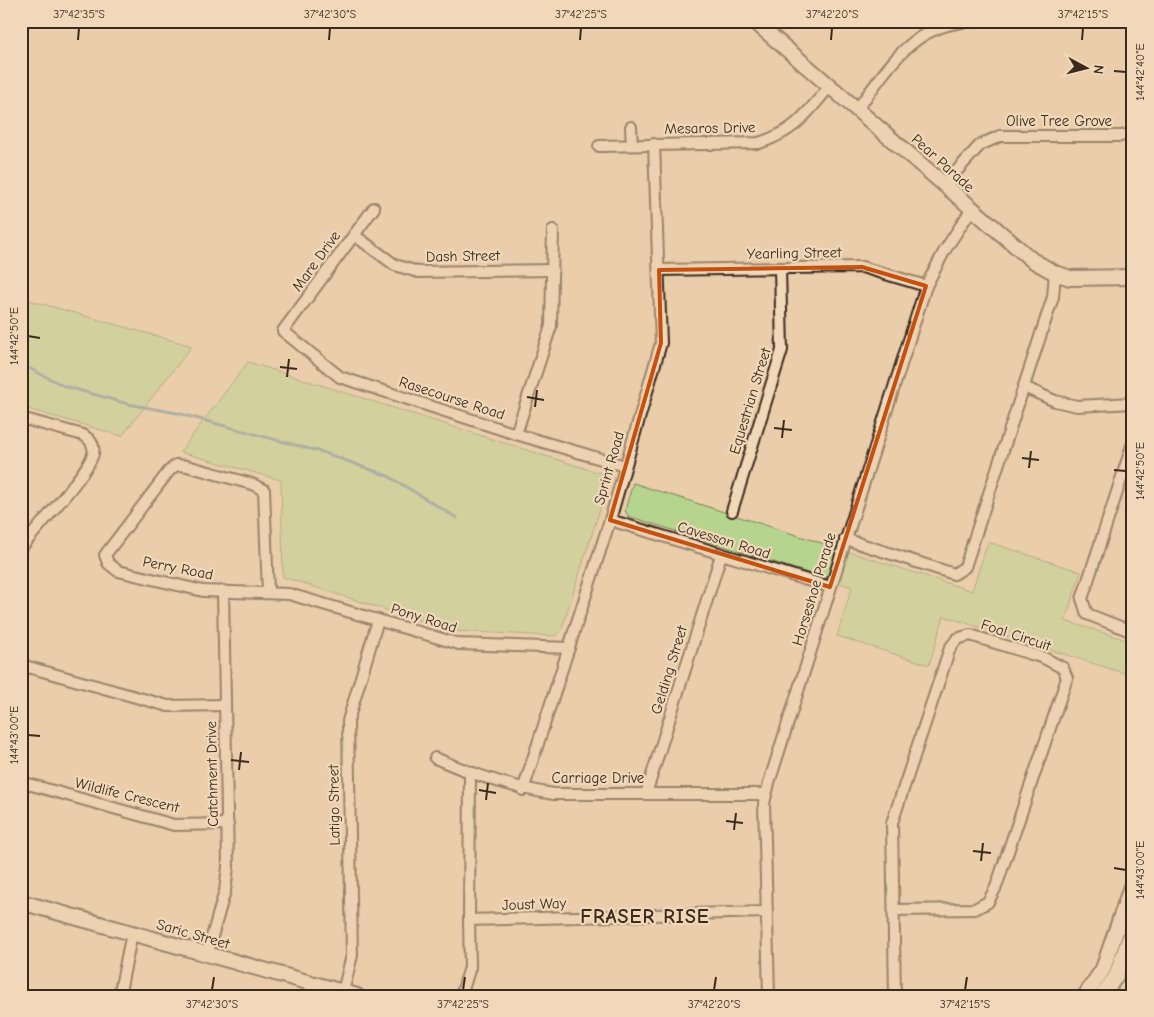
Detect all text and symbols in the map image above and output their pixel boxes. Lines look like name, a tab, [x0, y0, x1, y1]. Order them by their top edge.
text: 37°42'35"S	[53, 7, 105, 21]
text: 37°42'30"S	[304, 7, 357, 21]
text: 37°42'25"S	[555, 7, 607, 21]
text: 37°42'20"S	[806, 7, 859, 21]
text: 37°42'15"S	[1058, 7, 1109, 21]
north arrow	[1062, 42, 1112, 92]
text: 144°42'40"E	[1133, 43, 1147, 101]
text: N	[1089, 64, 1107, 75]
street label: Olive Tree Grove	[1006, 112, 1113, 130]
street label: Mesaros Drive	[664, 118, 756, 138]
street label: Pear Parade	[908, 130, 978, 196]
street label: Mare Drive	[288, 227, 344, 295]
street label: Yearling Street	[746, 243, 842, 263]
street label: Dash Street	[426, 246, 501, 266]
text: 144°42'50"E	[7, 307, 21, 365]
street label: Equestrian Street	[725, 345, 775, 456]
street label: Rasecourse Road	[397, 372, 507, 424]
street label: Sprint Road	[590, 429, 628, 507]
text: 144°42'50"E	[1133, 442, 1147, 500]
street label: Cavesson Road	[675, 517, 773, 563]
street label: Horseshoe Parade	[788, 530, 840, 648]
street label: Perry Road	[141, 552, 215, 584]
street label: Pony Road	[389, 599, 459, 637]
street label: Foal Circuit	[979, 615, 1054, 655]
street label: Gelding Street	[647, 623, 691, 716]
text: 144°43'00"E	[7, 706, 21, 764]
street label: Catchment Drive	[202, 720, 222, 827]
street label: Latigo Street	[324, 764, 344, 846]
street label: Carriage Drive	[552, 769, 645, 787]
street label: Wildlife Crescent	[73, 773, 182, 817]
text: 144°43'00"E	[1133, 841, 1147, 899]
street label: Joust Way	[501, 894, 567, 914]
district label: FRASER RISE	[580, 905, 710, 928]
street label: Saric Street	[154, 915, 232, 953]
text: 37°42'30"S	[186, 997, 239, 1011]
text: 37°42'25"S	[437, 997, 489, 1011]
text: 37°42'20"S	[688, 997, 741, 1011]
text: 37°42'15"S	[940, 997, 991, 1011]

